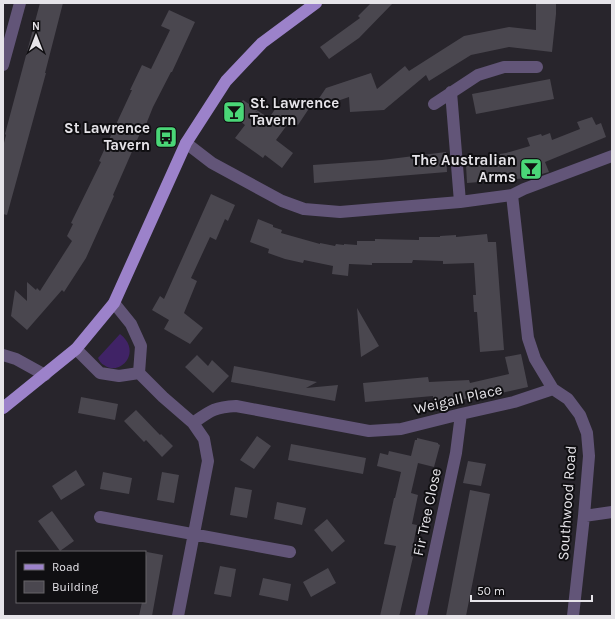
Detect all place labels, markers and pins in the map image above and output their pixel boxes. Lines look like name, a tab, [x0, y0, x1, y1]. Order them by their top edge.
place label: St. Lawrence Tavern	[250, 94, 339, 129]
bar icon: St. Lawrence Tavern	[221, 99, 247, 125]
place label: St Lawrence Tavern	[64, 119, 150, 154]
bus stop icon: St Lawrence Tavern	[153, 124, 179, 150]
place label: The Australian Arms	[412, 151, 516, 186]
bar icon: The Australian Arms	[518, 156, 544, 182]

